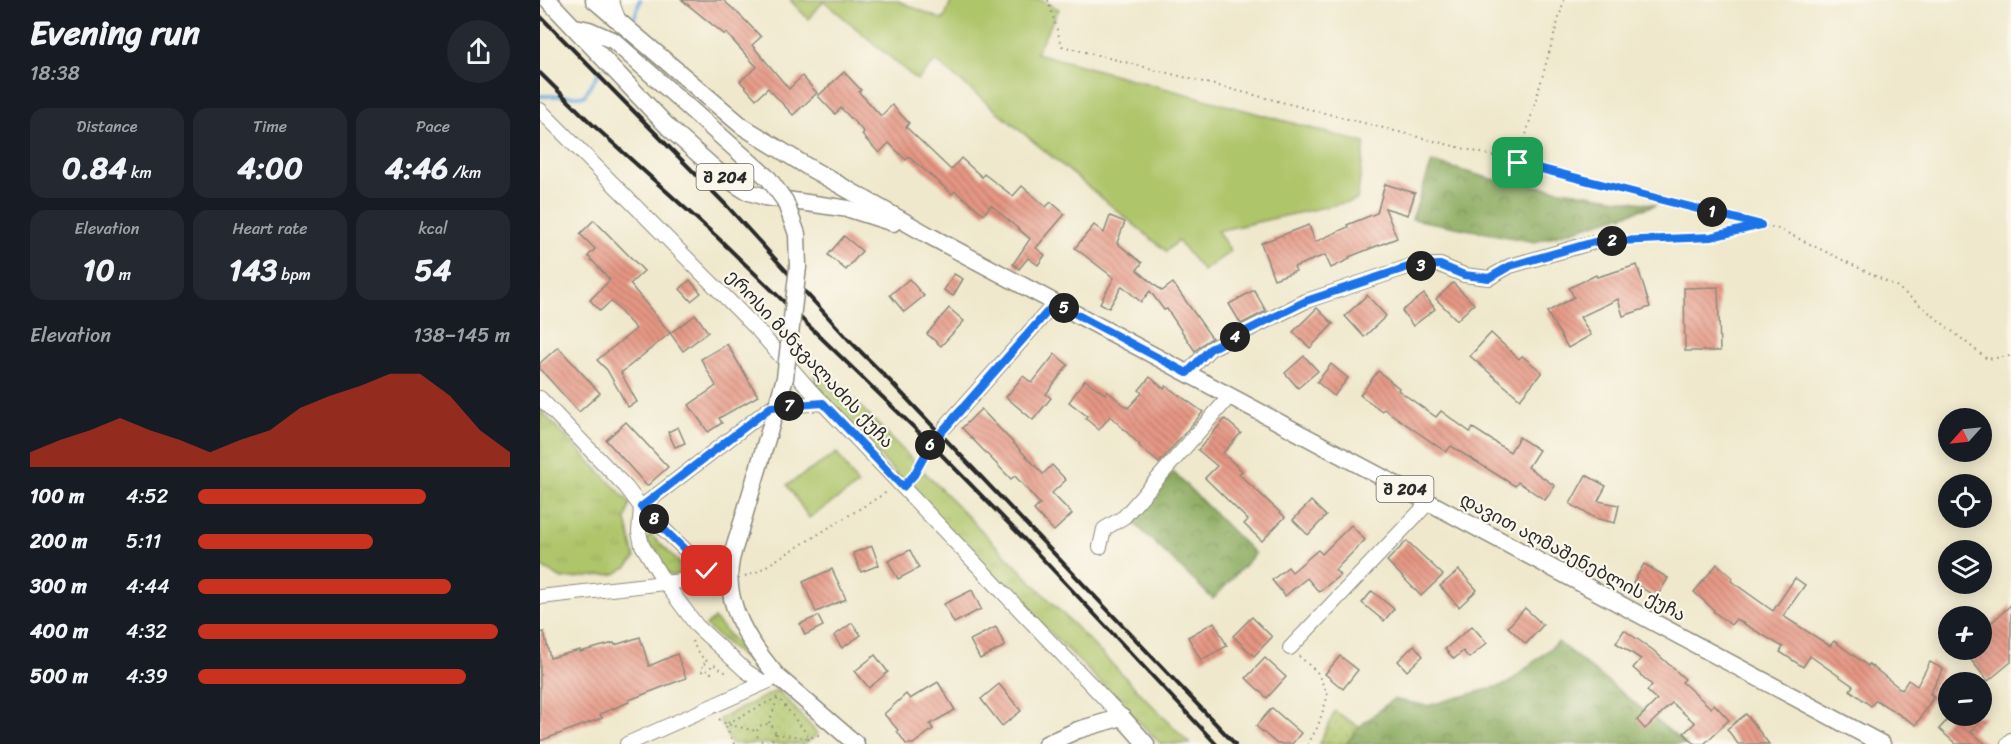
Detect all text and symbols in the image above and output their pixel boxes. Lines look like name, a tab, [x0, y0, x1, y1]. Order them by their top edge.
text: Evening run	[30, 4, 200, 62]
button: share	[447, 20, 510, 83]
text: 18:38	[30, 56, 80, 91]
text: Distance	[77, 112, 137, 141]
text: Time	[253, 112, 287, 141]
text: Pace	[416, 112, 450, 141]
pin	[1492, 137, 1543, 188]
text: 0.84	[62, 141, 127, 195]
text: 4:00	[237, 141, 303, 195]
text: 4:46	[385, 141, 448, 195]
icon: arrive	[1501, 146, 1534, 179]
text: km	[127, 158, 152, 187]
text: /km	[448, 158, 481, 187]
road number: შ 204	[696, 164, 753, 190]
pin: 1	[1697, 197, 1727, 227]
text: 1	[1709, 197, 1715, 226]
text: Elevation	[75, 214, 139, 243]
text: Heart rate	[232, 214, 308, 243]
text: kcal	[418, 214, 448, 243]
pin: 2	[1597, 226, 1627, 256]
text: 2	[1607, 226, 1617, 255]
text: 10	[83, 243, 115, 297]
text: 143	[229, 243, 277, 297]
text: 54	[414, 243, 452, 297]
pin: 3	[1406, 251, 1436, 281]
text: 3	[1417, 251, 1425, 280]
text: m	[115, 260, 131, 289]
text: bpm	[277, 260, 311, 289]
street label: ეროსი მანჯგალაძის ქუჩა	[718, 262, 902, 456]
pin: 5	[1049, 293, 1079, 323]
text: 5	[1059, 293, 1069, 322]
text: Elevation	[30, 318, 111, 353]
text: 138–145 m	[413, 318, 510, 353]
pin: 4	[1220, 322, 1250, 352]
text: 4	[1230, 322, 1240, 351]
pin: 7	[774, 391, 804, 421]
text: 7	[784, 391, 794, 420]
north arrow	[1938, 408, 1992, 462]
map controls	[1938, 408, 1992, 726]
pin: 6	[915, 430, 945, 460]
text: 6	[925, 430, 935, 459]
button: locate	[1938, 474, 1992, 528]
road number: შ 204	[1376, 476, 1434, 502]
text: 100 m	[30, 479, 84, 514]
text: 4:52	[126, 479, 168, 514]
street label: დავით აღმაშენებლის ქუჩა	[1454, 484, 1692, 630]
pin: 8	[639, 504, 669, 534]
text: 8	[649, 504, 659, 533]
text: 200 m	[30, 524, 87, 559]
text: 5:11	[126, 524, 161, 559]
button: layers	[1938, 540, 1992, 594]
pin	[681, 545, 732, 596]
icon: check	[690, 554, 723, 587]
text: 300 m	[30, 569, 87, 604]
text: 4:44	[126, 569, 170, 604]
button: +	[1938, 606, 1992, 660]
text: 400 m	[30, 614, 88, 649]
text: 4:32	[126, 614, 167, 649]
text: 500 m	[30, 659, 88, 694]
text: 4:39	[126, 659, 168, 694]
button: −	[1938, 672, 1992, 726]

